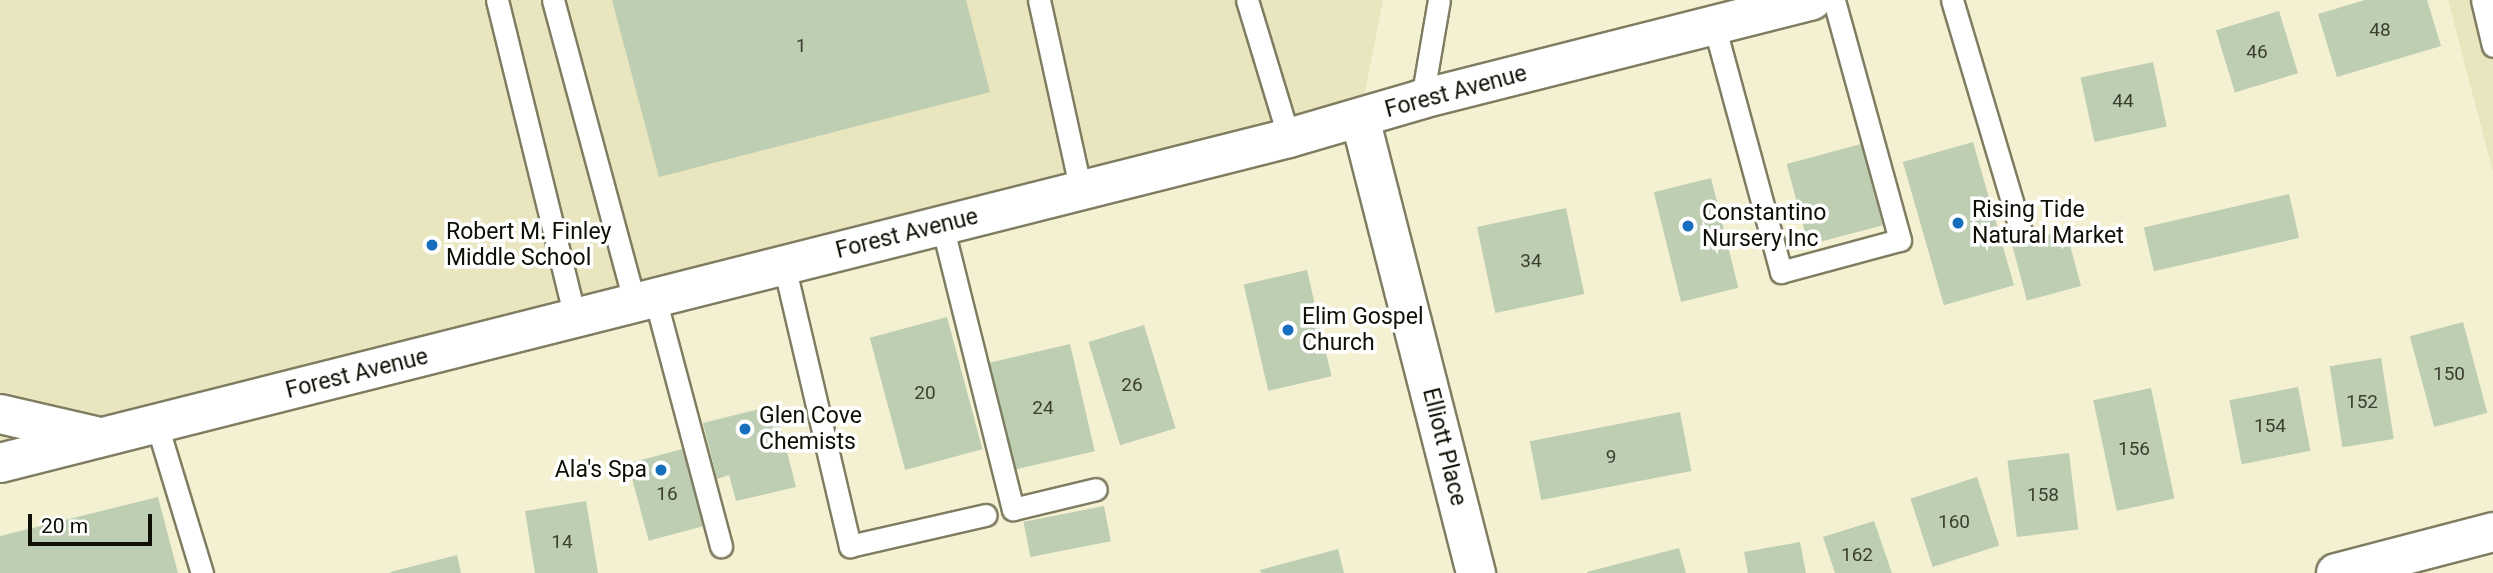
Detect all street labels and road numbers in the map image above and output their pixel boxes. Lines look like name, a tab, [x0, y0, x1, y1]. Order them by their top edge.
street label: Forest Avenue	[1382, 60, 1530, 124]
street label: Forest Avenue	[833, 203, 981, 265]
street label: Forest Avenue	[283, 343, 431, 405]
street label: Elliott Place	[1416, 385, 1472, 509]

